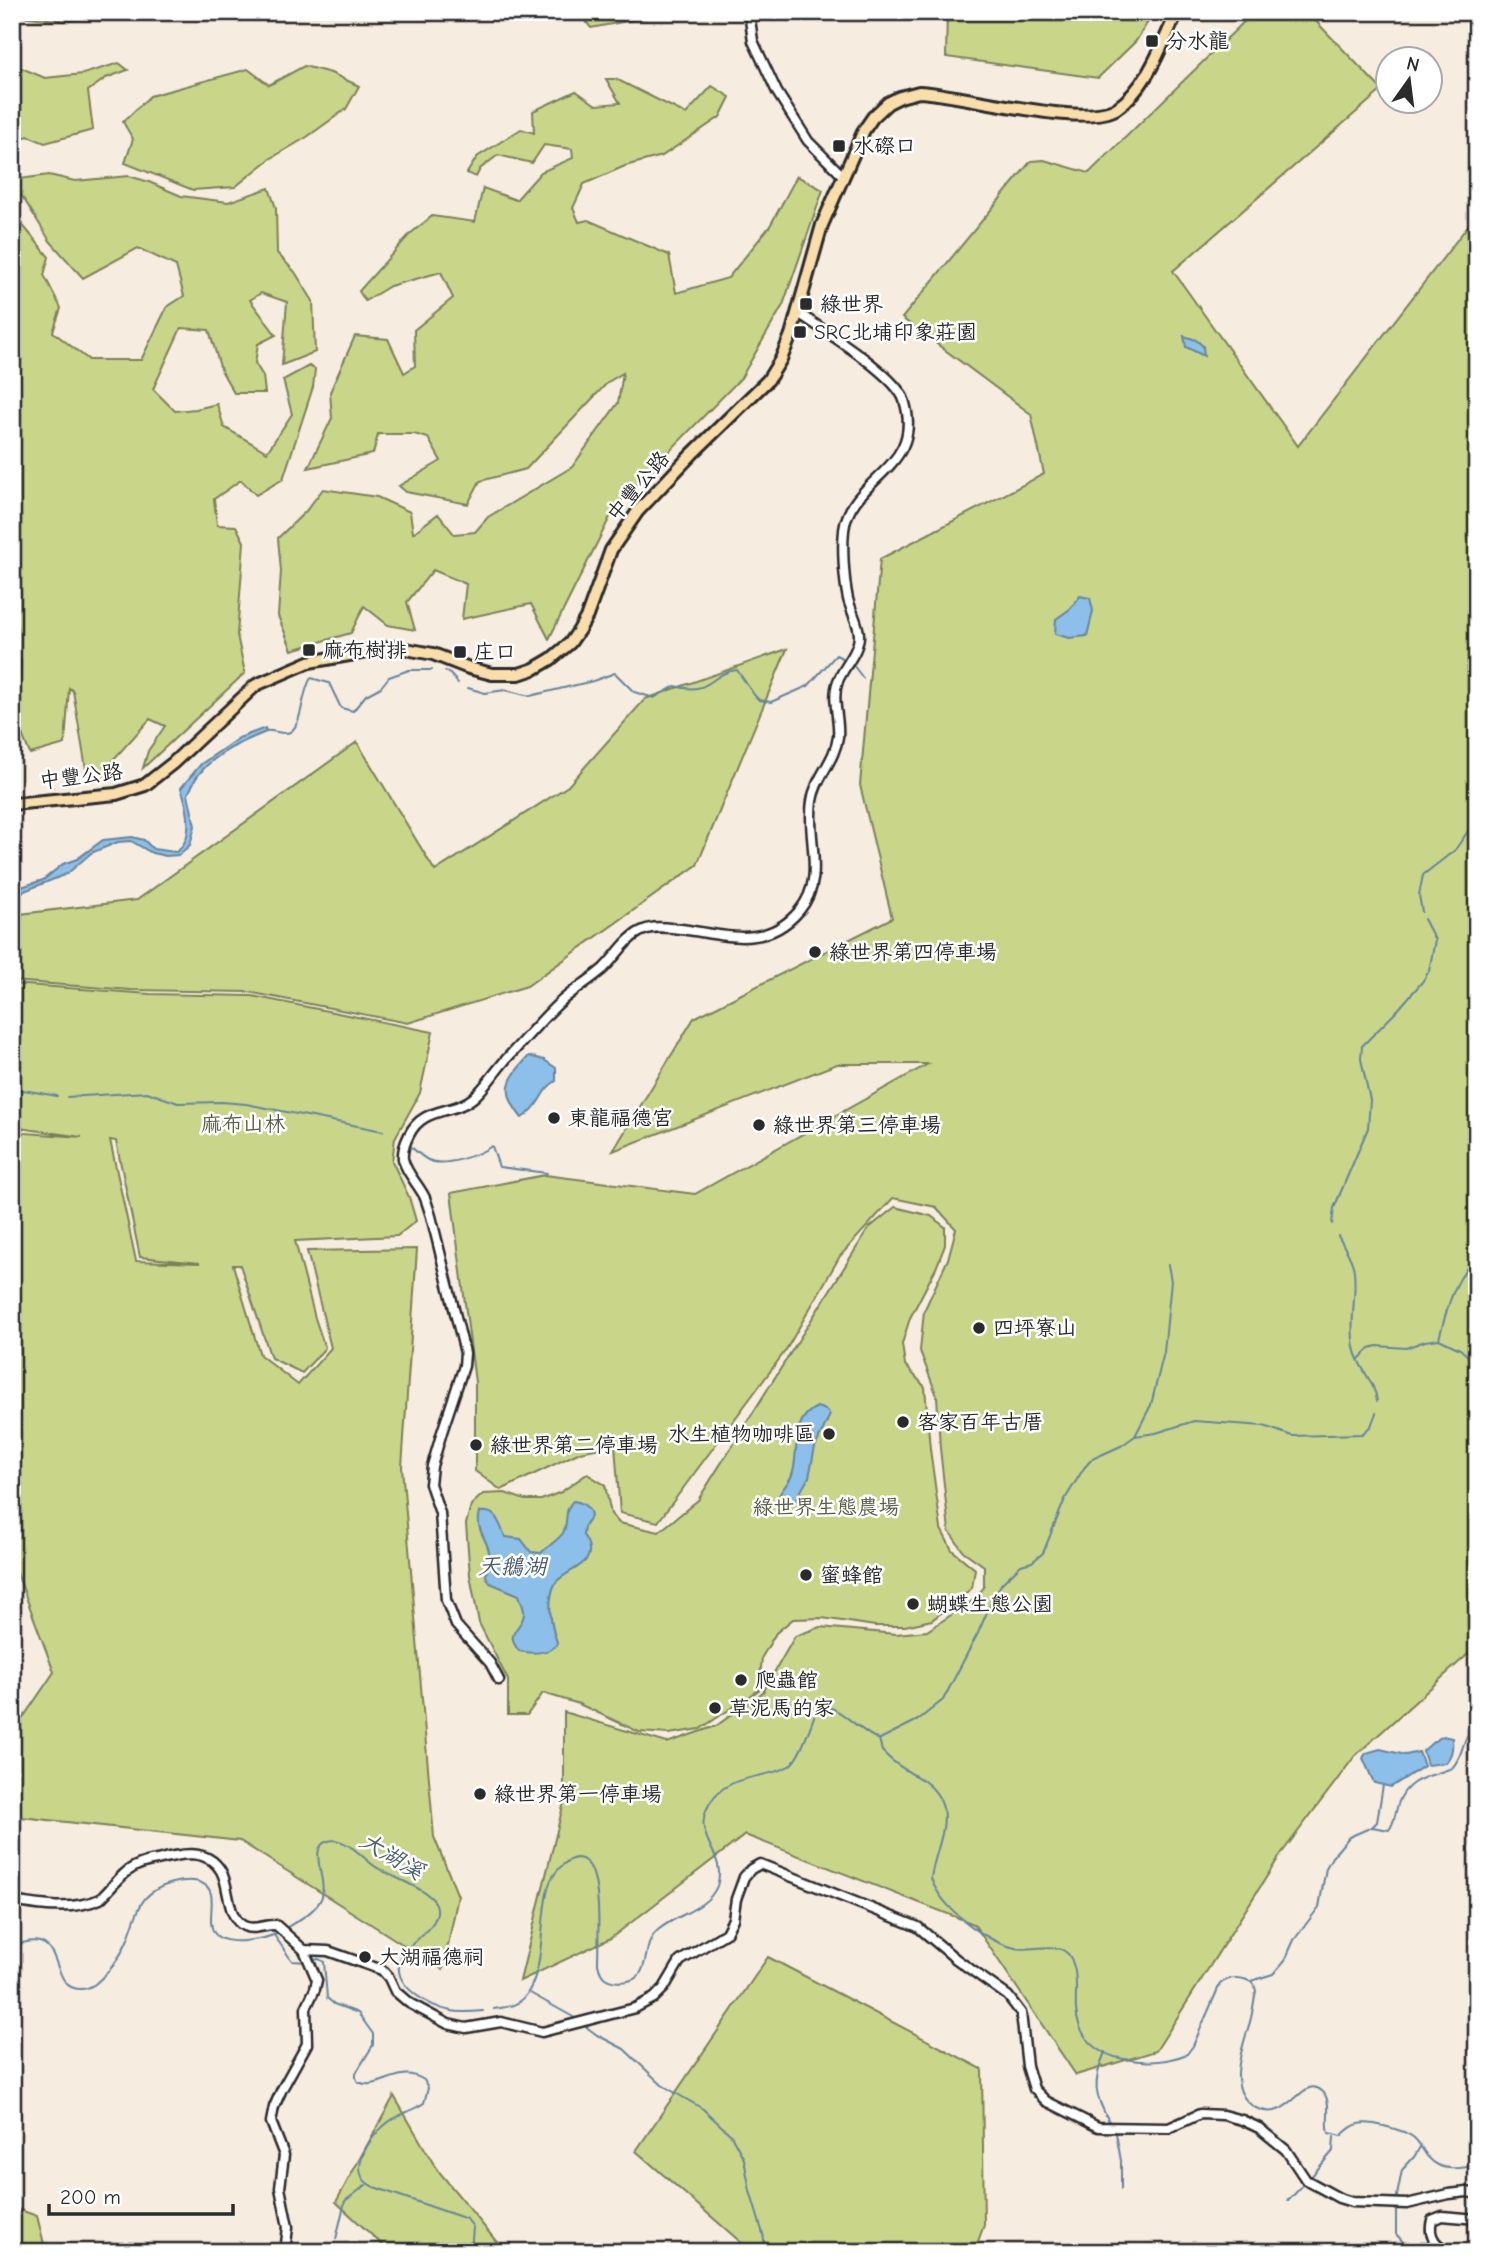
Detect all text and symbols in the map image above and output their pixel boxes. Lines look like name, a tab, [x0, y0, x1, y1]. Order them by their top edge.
place label: 分水龍	[1166, 29, 1229, 53]
marker: 分水龍	[1144, 33, 1160, 49]
north arrow	[1374, 46, 1444, 116]
text: N	[1404, 52, 1422, 77]
place label: 水磜口	[853, 134, 916, 158]
marker: 水磜口	[831, 138, 847, 154]
place label: 綠世界	[820, 292, 883, 316]
marker: 綠世界	[798, 296, 814, 312]
place label: SRC北埔印象莊園	[814, 320, 977, 344]
marker: SRC北埔印象莊園	[792, 324, 808, 340]
street label: 中豐公路	[602, 446, 674, 526]
place label: 麻布樹排	[323, 638, 407, 662]
place label: 庄口	[474, 640, 516, 664]
marker: 麻布樹排	[301, 642, 317, 658]
marker: 庄口	[452, 644, 468, 660]
street label: 中豐公路	[38, 759, 124, 793]
place label: 綠世界第四停車場	[829, 940, 997, 964]
marker: 綠世界第四停車場	[807, 944, 823, 960]
place label: 東龍福德宮	[568, 1106, 673, 1130]
marker: 東龍福德宮	[546, 1110, 562, 1126]
park label: 麻布山林	[201, 1112, 285, 1136]
place label: 綠世界第三停車場	[773, 1113, 941, 1137]
marker: 綠世界第三停車場	[751, 1117, 767, 1133]
place label: 四坪寮山	[993, 1316, 1077, 1340]
marker: 四坪寮山	[971, 1320, 987, 1336]
place label: 客家百年古厝	[917, 1410, 1043, 1434]
marker: 客家百年古厝	[895, 1414, 911, 1430]
place label: 水生植物咖啡區	[668, 1422, 815, 1446]
marker: 水生植物咖啡區	[821, 1426, 837, 1442]
place label: 綠世界第二停車場	[490, 1433, 658, 1457]
marker: 綠世界第二停車場	[468, 1437, 484, 1453]
park label: 綠世界生態農場	[753, 1495, 900, 1519]
water label: 天鵝湖	[478, 1553, 549, 1580]
place label: 蜜蜂館	[820, 1563, 883, 1587]
marker: 蜜蜂館	[798, 1567, 814, 1583]
place label: 蝴蝶生態公園	[927, 1592, 1053, 1616]
marker: 蝴蝶生態公園	[905, 1596, 921, 1612]
place label: 爬蟲館	[755, 1668, 818, 1692]
marker: 爬蟲館	[733, 1672, 749, 1688]
place label: 草泥馬的家	[729, 1696, 834, 1720]
marker: 草泥馬的家	[707, 1700, 723, 1716]
place label: 綠世界第一停車場	[494, 1782, 662, 1806]
marker: 綠世界第一停車場	[472, 1786, 488, 1802]
water label: 大湖溪	[355, 1827, 430, 1886]
place label: 大湖福德祠	[379, 1945, 484, 1969]
marker: 大湖福德祠	[357, 1949, 373, 1965]
scale bar	[49, 2173, 233, 2217]
text: 200 m	[60, 2185, 121, 2209]

